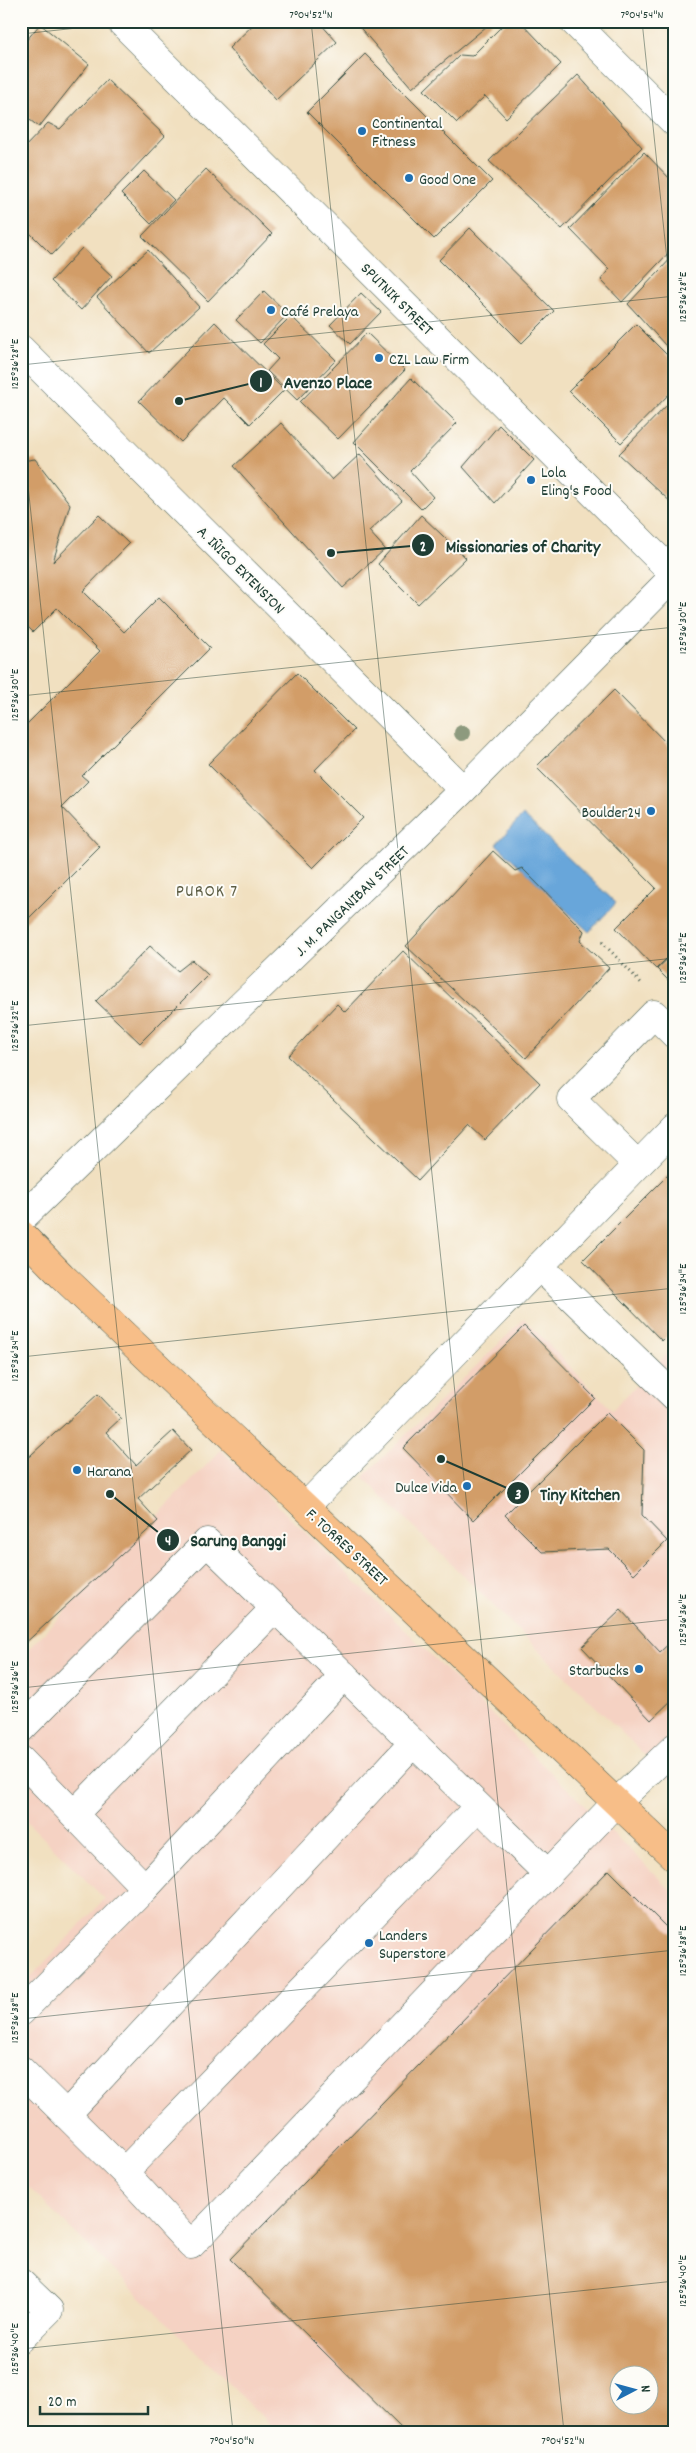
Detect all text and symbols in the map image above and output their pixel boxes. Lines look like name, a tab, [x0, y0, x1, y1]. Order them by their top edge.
text: 7°04'52"N	[289, 7, 333, 24]
text: 7°04'54"N	[620, 7, 664, 24]
place label: Continental Fitness	[372, 113, 442, 154]
marker: Continental Fitness	[356, 125, 368, 137]
place label: Good One	[419, 169, 476, 192]
marker: Good One	[403, 172, 415, 184]
street label: SPUTNIK STREET	[355, 258, 438, 342]
text: 125°36'28"E	[675, 271, 692, 322]
place label: Café Prelaya	[281, 301, 359, 324]
marker: Café Prelaya	[265, 304, 277, 316]
text: 125°36'28"E	[7, 338, 24, 389]
place label: CZL Law Firm	[389, 349, 469, 372]
marker: CZL Law Firm	[373, 352, 385, 364]
callout: Avenzo Place	[249, 365, 383, 398]
text: Avenzo Place	[284, 372, 372, 397]
text: 1	[259, 373, 263, 395]
place label: Lola Eling's Food	[541, 462, 612, 503]
marker: Lola Eling's Food	[525, 474, 537, 486]
street label: A. IÑIGO EXTENSION	[191, 521, 290, 620]
callout: Missionaries of Charity	[411, 529, 610, 562]
text: Missionaries of Charity	[446, 536, 601, 561]
text: 2	[420, 537, 426, 559]
text: 125°36'30"E	[675, 601, 692, 654]
text: 125°36'30"E	[7, 668, 24, 721]
place label: Boulder24	[581, 802, 641, 825]
marker: Boulder24	[645, 805, 657, 817]
street label: J. M. PANGANIBAN STREET	[290, 840, 416, 963]
district label: PUROK 7	[176, 880, 238, 905]
text: 125°36'32"E	[675, 932, 692, 984]
text: 125°36'32"E	[7, 1000, 24, 1052]
text: 125°36'34"E	[675, 1263, 692, 1314]
text: 125°36'34"E	[7, 1330, 24, 1381]
place label: Harana	[87, 1461, 132, 1484]
marker: Harana	[71, 1464, 83, 1476]
place label: Dulce Vida	[395, 1477, 457, 1500]
callout: Tiny Kitchen	[505, 1477, 630, 1510]
marker: Dulce Vida	[461, 1480, 473, 1492]
text: Tiny Kitchen	[540, 1484, 620, 1509]
text: 3	[515, 1485, 522, 1507]
street label: F. TORRES STREET	[300, 1504, 393, 1592]
callout: Sarung Banggi	[155, 1524, 296, 1557]
text: Sarung Banggi	[190, 1530, 286, 1555]
text: 4	[165, 1531, 171, 1553]
text: 125°36'36"E	[675, 1594, 692, 1646]
place label: Starbucks	[569, 1660, 629, 1683]
text: 125°36'36"E	[7, 1661, 24, 1713]
marker: Starbucks	[633, 1663, 645, 1675]
place label: Landers Superstore	[379, 1925, 446, 1966]
text: 125°36'38"E	[675, 1925, 692, 1976]
marker: Landers Superstore	[363, 1937, 375, 1949]
text: 125°36'38"E	[7, 1992, 24, 2043]
text: 125°36'40"E	[675, 2254, 692, 2307]
text: 125°36'40"E	[7, 2322, 24, 2375]
north arrow	[608, 2366, 658, 2416]
scale bar	[40, 2383, 148, 2415]
text: N	[635, 2384, 655, 2393]
text: 20 m	[48, 2392, 76, 2414]
text: 7°04'50"N	[210, 2433, 254, 2450]
text: 7°04'52"N	[541, 2433, 585, 2450]

